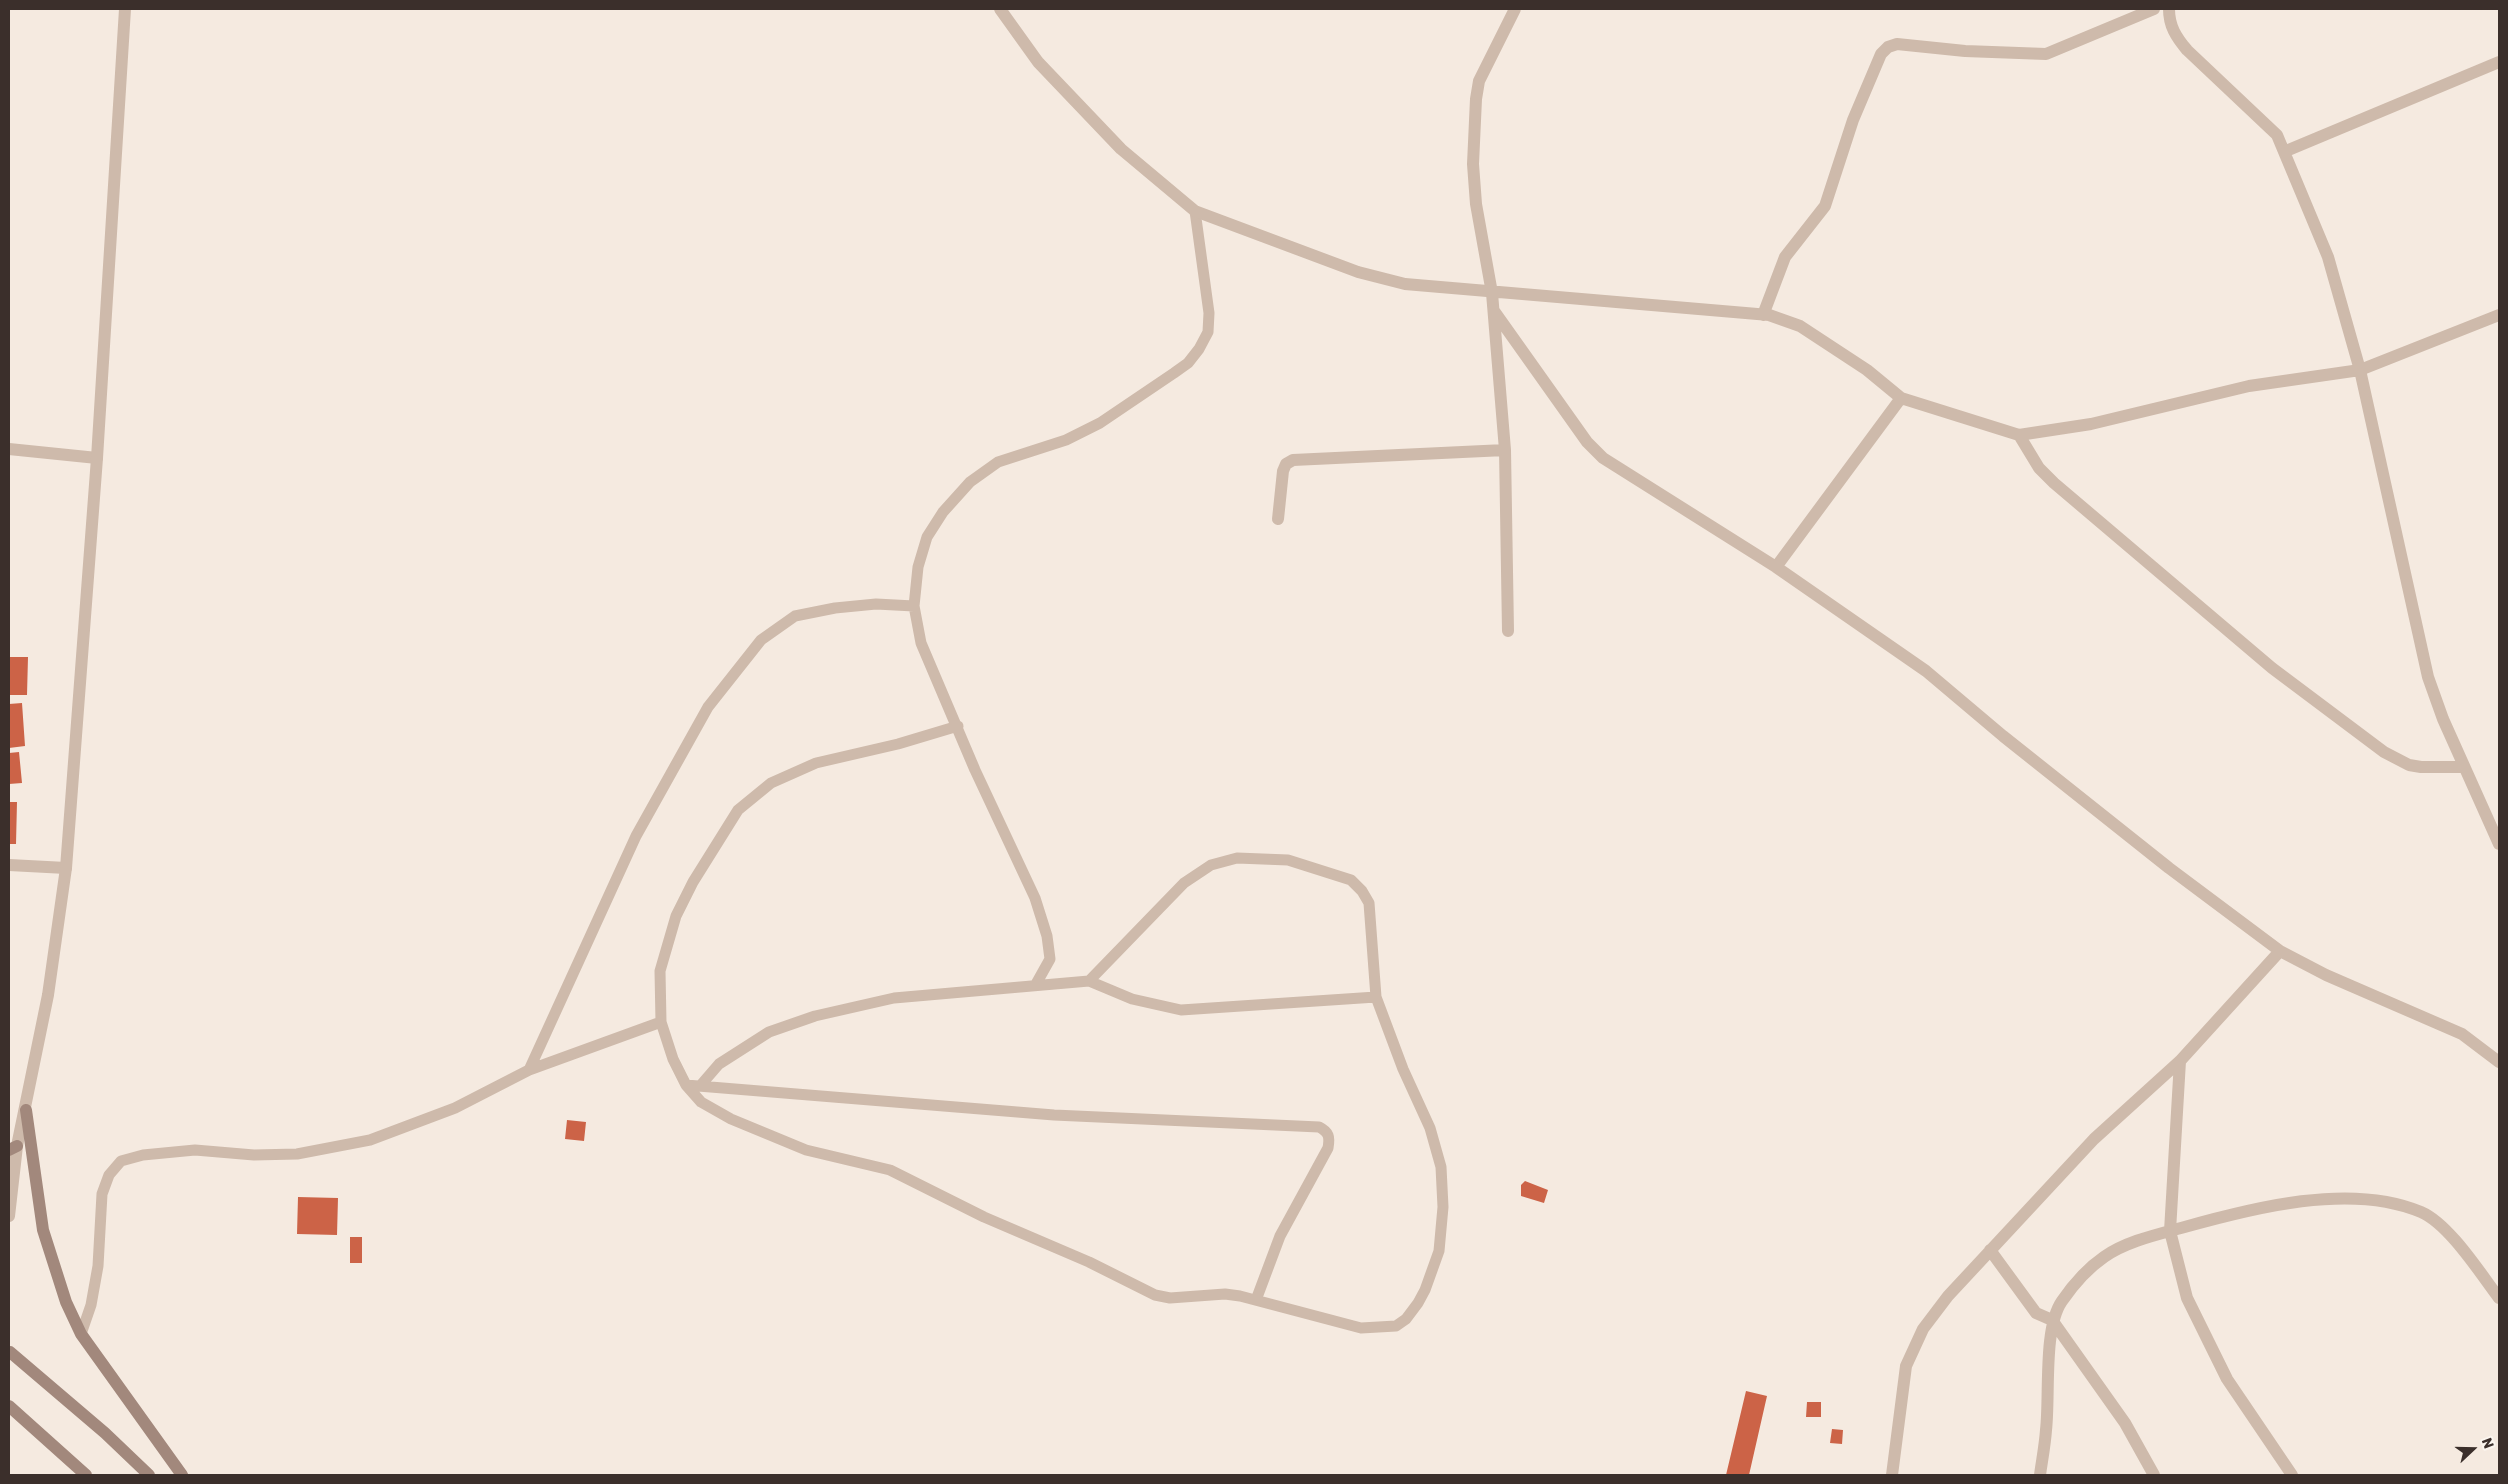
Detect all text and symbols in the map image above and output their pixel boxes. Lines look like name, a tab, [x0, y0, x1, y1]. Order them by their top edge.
north arrow	[2448, 1424, 2498, 1474]
text: N	[2478, 1436, 2497, 1451]

